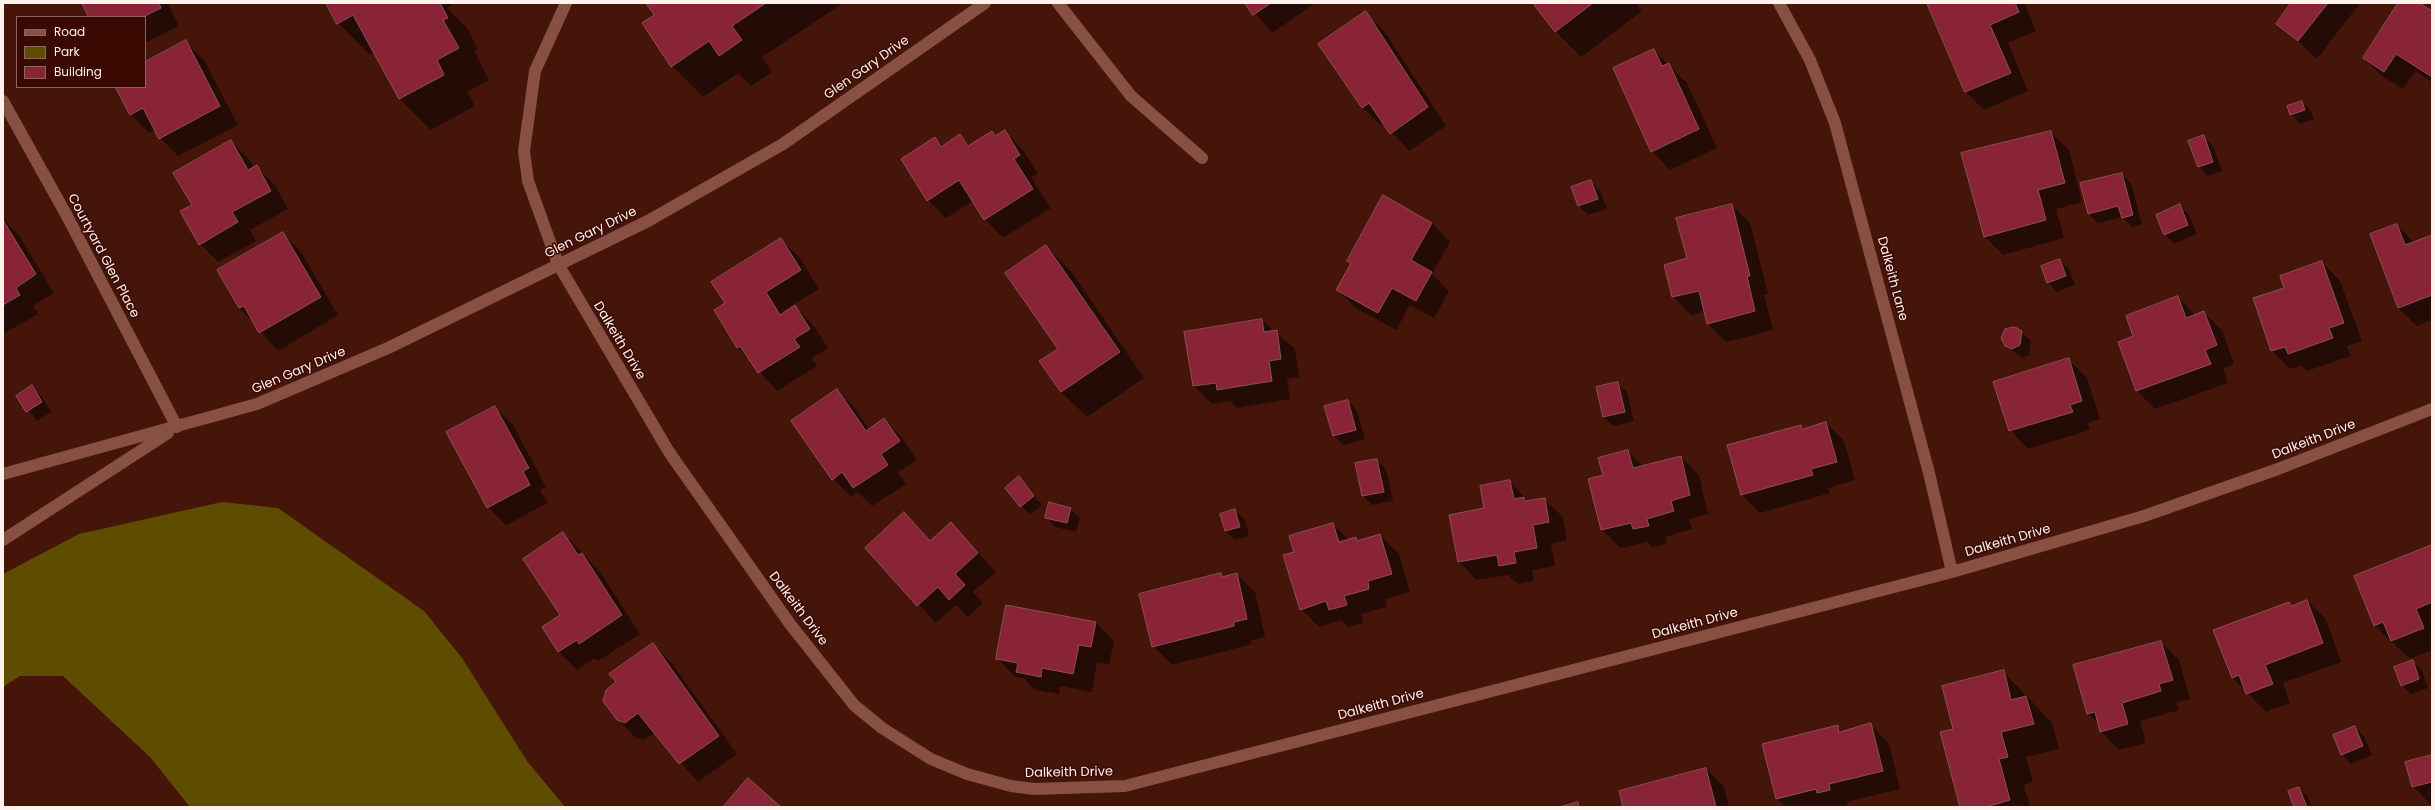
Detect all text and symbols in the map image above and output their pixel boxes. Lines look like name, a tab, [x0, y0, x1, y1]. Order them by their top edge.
legend	[16, 16, 146, 88]
text: Road	[54, 23, 85, 40]
street label: Glen Gary Drive	[821, 33, 913, 103]
text: Park	[54, 43, 80, 60]
text: Building	[54, 63, 102, 80]
street label: Courtyard Glen Place	[64, 191, 142, 321]
street label: Glen Gary Drive	[543, 204, 639, 262]
street label: Dalkeith Lane	[1873, 235, 1911, 323]
street label: Dalkeith Drive	[590, 299, 648, 383]
street label: Glen Gary Drive	[250, 344, 348, 398]
street label: Dalkeith Drive	[2270, 417, 2358, 463]
street label: Dalkeith Drive	[1963, 521, 2053, 561]
street label: Dalkeith Drive	[765, 569, 831, 649]
street label: Dalkeith Drive	[1650, 605, 1740, 643]
street label: Dalkeith Drive	[1336, 686, 1426, 724]
street label: Dalkeith Drive	[1025, 764, 1113, 782]

